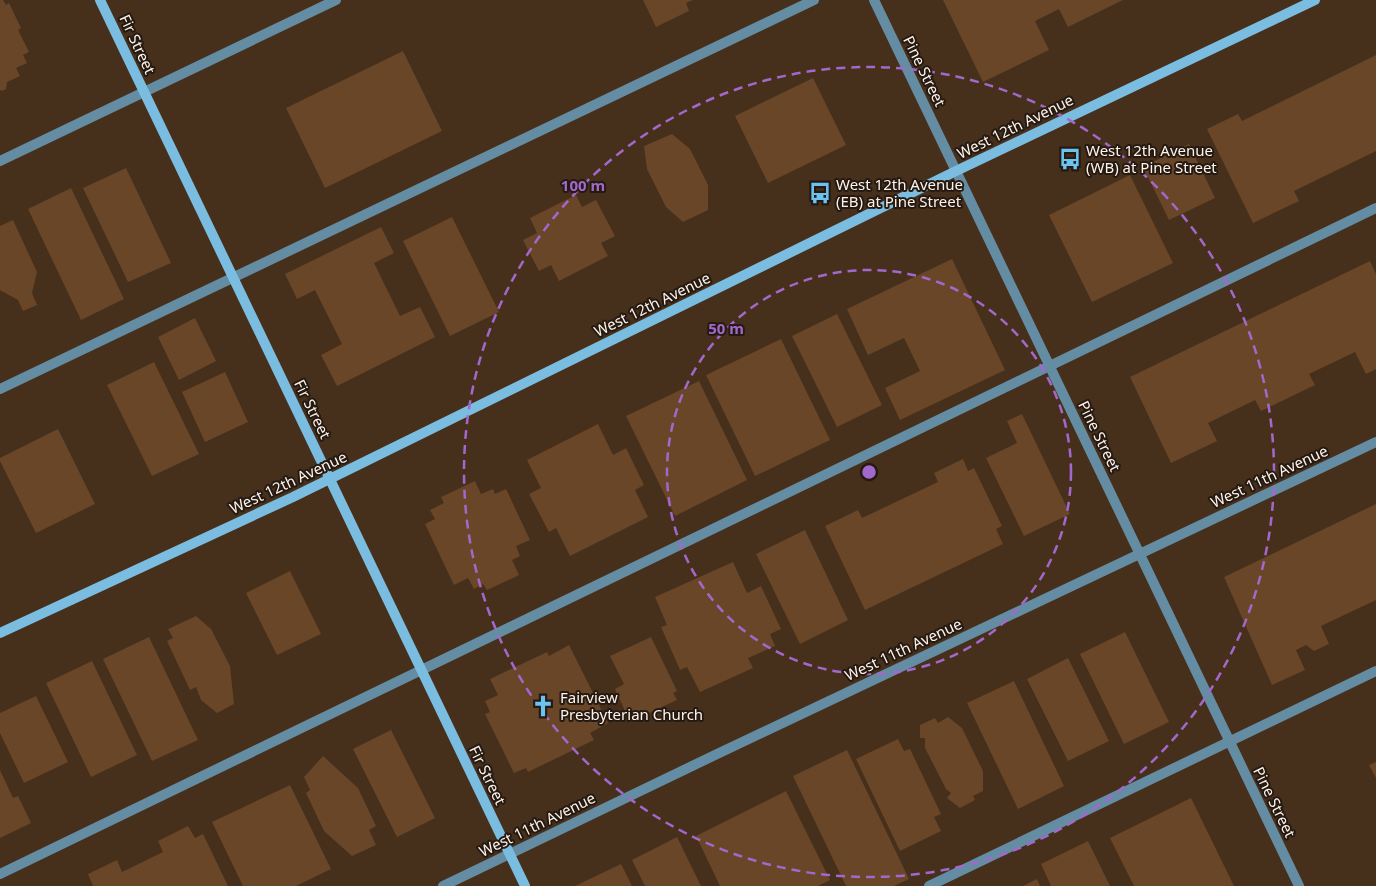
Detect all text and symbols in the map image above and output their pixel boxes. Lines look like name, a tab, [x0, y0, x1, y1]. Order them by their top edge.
street label: Fir Street	[115, 11, 161, 78]
street label: Pine Street	[899, 32, 951, 110]
street label: West 12th Avenue	[954, 89, 1076, 163]
place label: West 12th Avenue (WB) at Pine Street	[1086, 140, 1217, 177]
bus stop icon: West 12th Avenue (WB) at Pine Street	[1057, 146, 1083, 172]
place label: West 12th Avenue (EB) at Pine Street	[836, 174, 963, 211]
text: 100 m	[561, 175, 605, 195]
bus stop icon: West 12th Avenue (EB) at Pine Street	[807, 180, 833, 206]
street label: West 12th Avenue	[591, 267, 713, 341]
text: 50 m	[708, 318, 744, 338]
street label: Fir Street	[290, 376, 336, 443]
street label: Pine Street	[1074, 397, 1126, 475]
street label: West 11th Avenue	[1207, 440, 1331, 512]
street label: West 12th Avenue	[226, 446, 350, 518]
centre of rings	[860, 463, 878, 481]
street label: West 11th Avenue	[841, 613, 965, 685]
place label: Fairview Presbyterian Church	[560, 687, 703, 724]
church icon: Fairview Presbyterian Church	[530, 693, 556, 719]
street label: Fir Street	[465, 742, 511, 809]
street label: Pine Street	[1249, 763, 1301, 841]
street label: West 11th Avenue	[476, 787, 598, 861]

